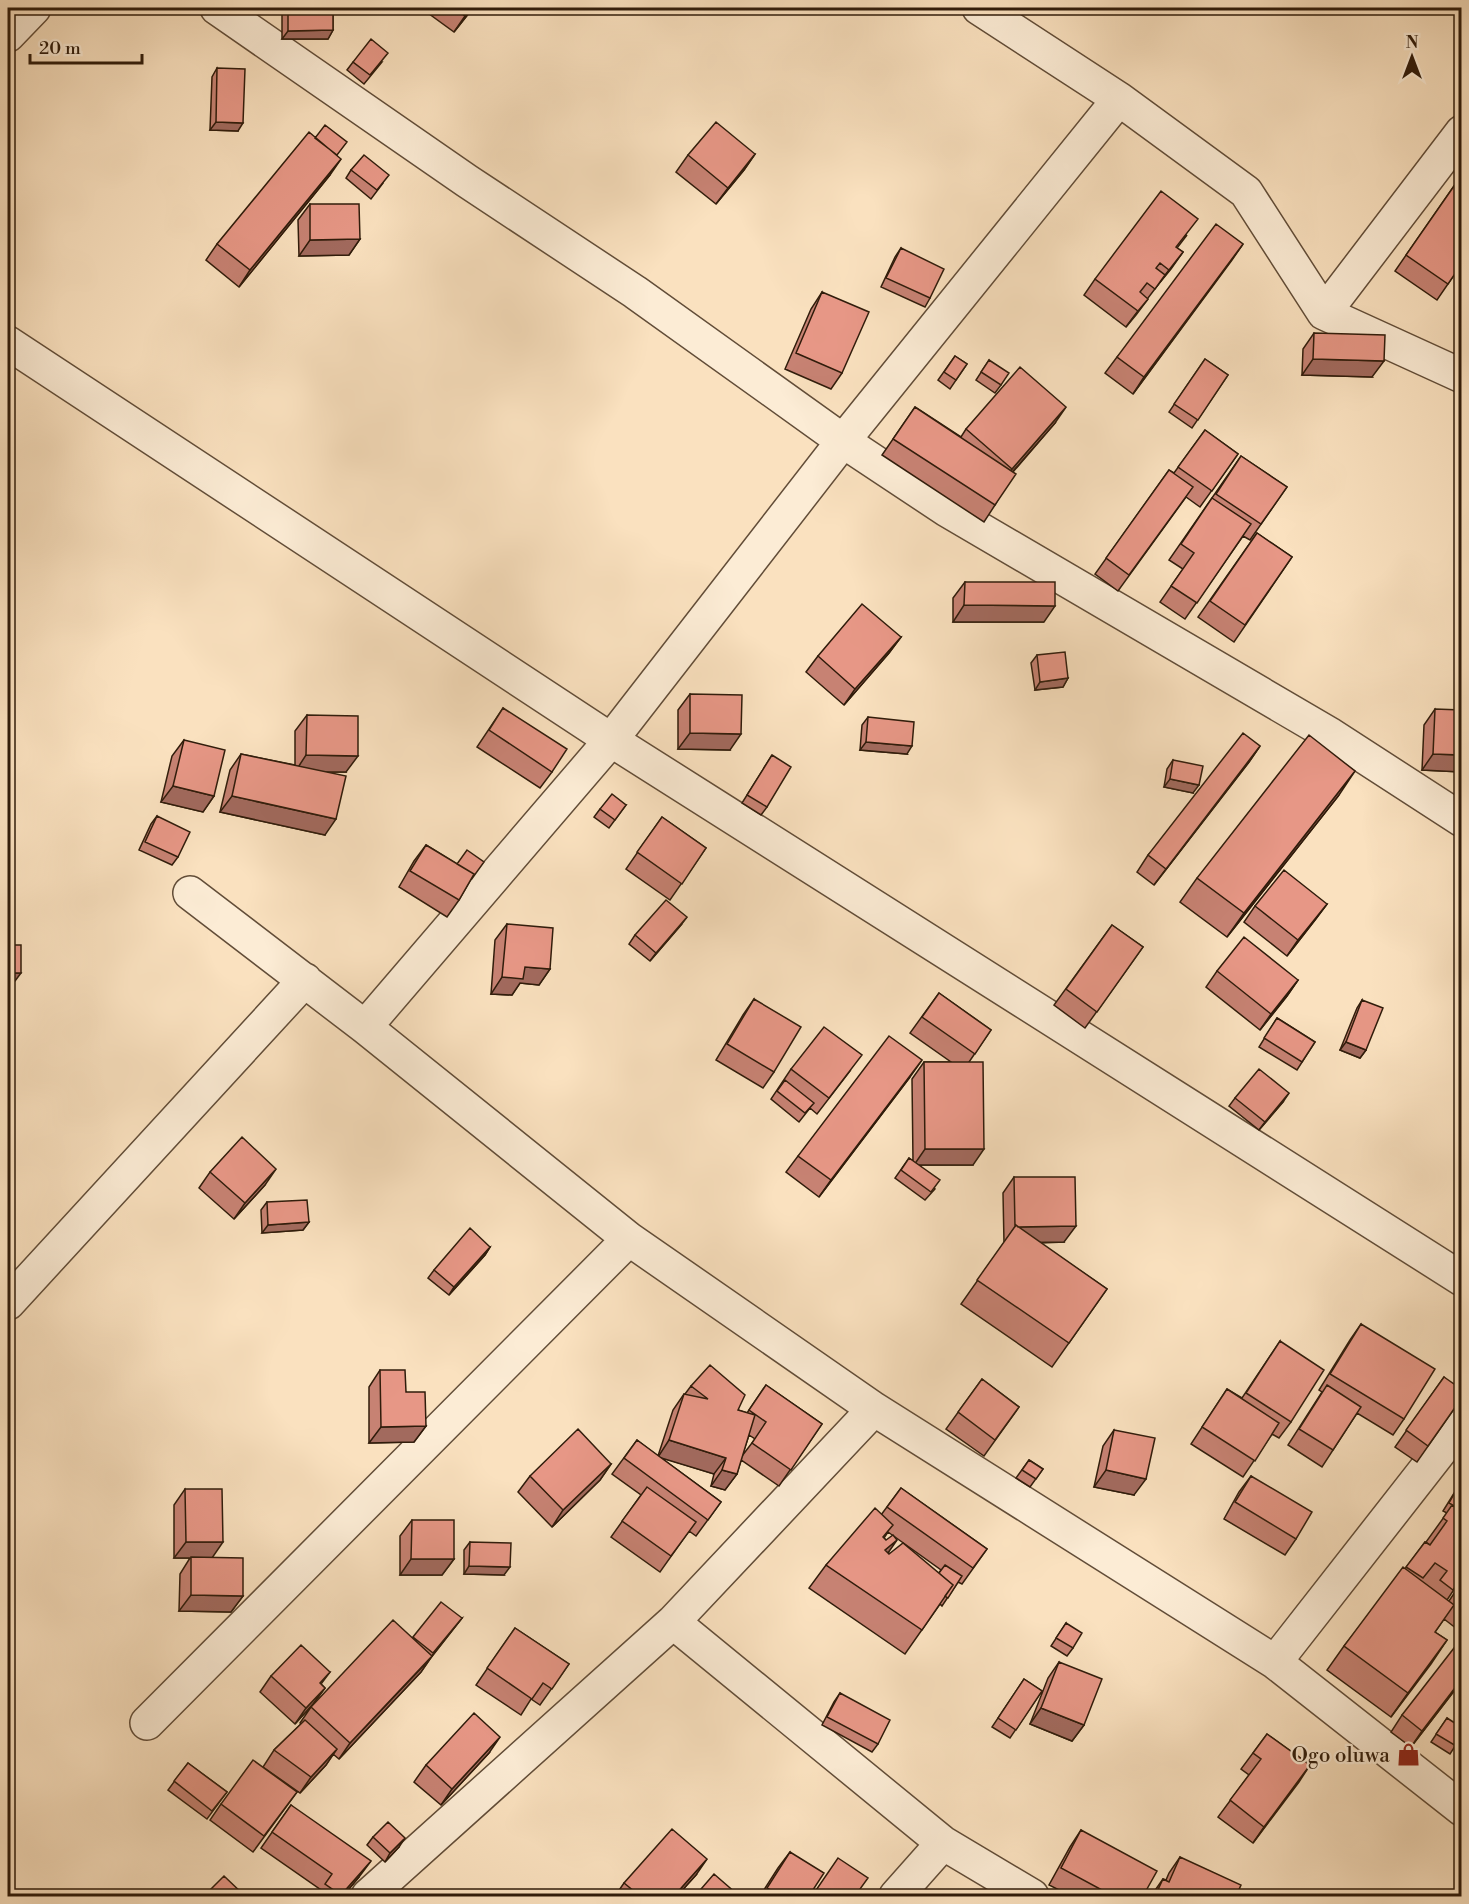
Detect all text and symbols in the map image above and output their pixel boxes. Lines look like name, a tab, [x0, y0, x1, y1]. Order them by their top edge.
scale bar	[30, 27, 142, 65]
north arrow	[1382, 27, 1442, 87]
text: N	[1406, 33, 1419, 53]
text: 20 m	[39, 37, 81, 60]
shop icon: Ogo oluwa	[1395, 1742, 1421, 1768]
place label: Ogo oluwa	[1291, 1743, 1390, 1769]

